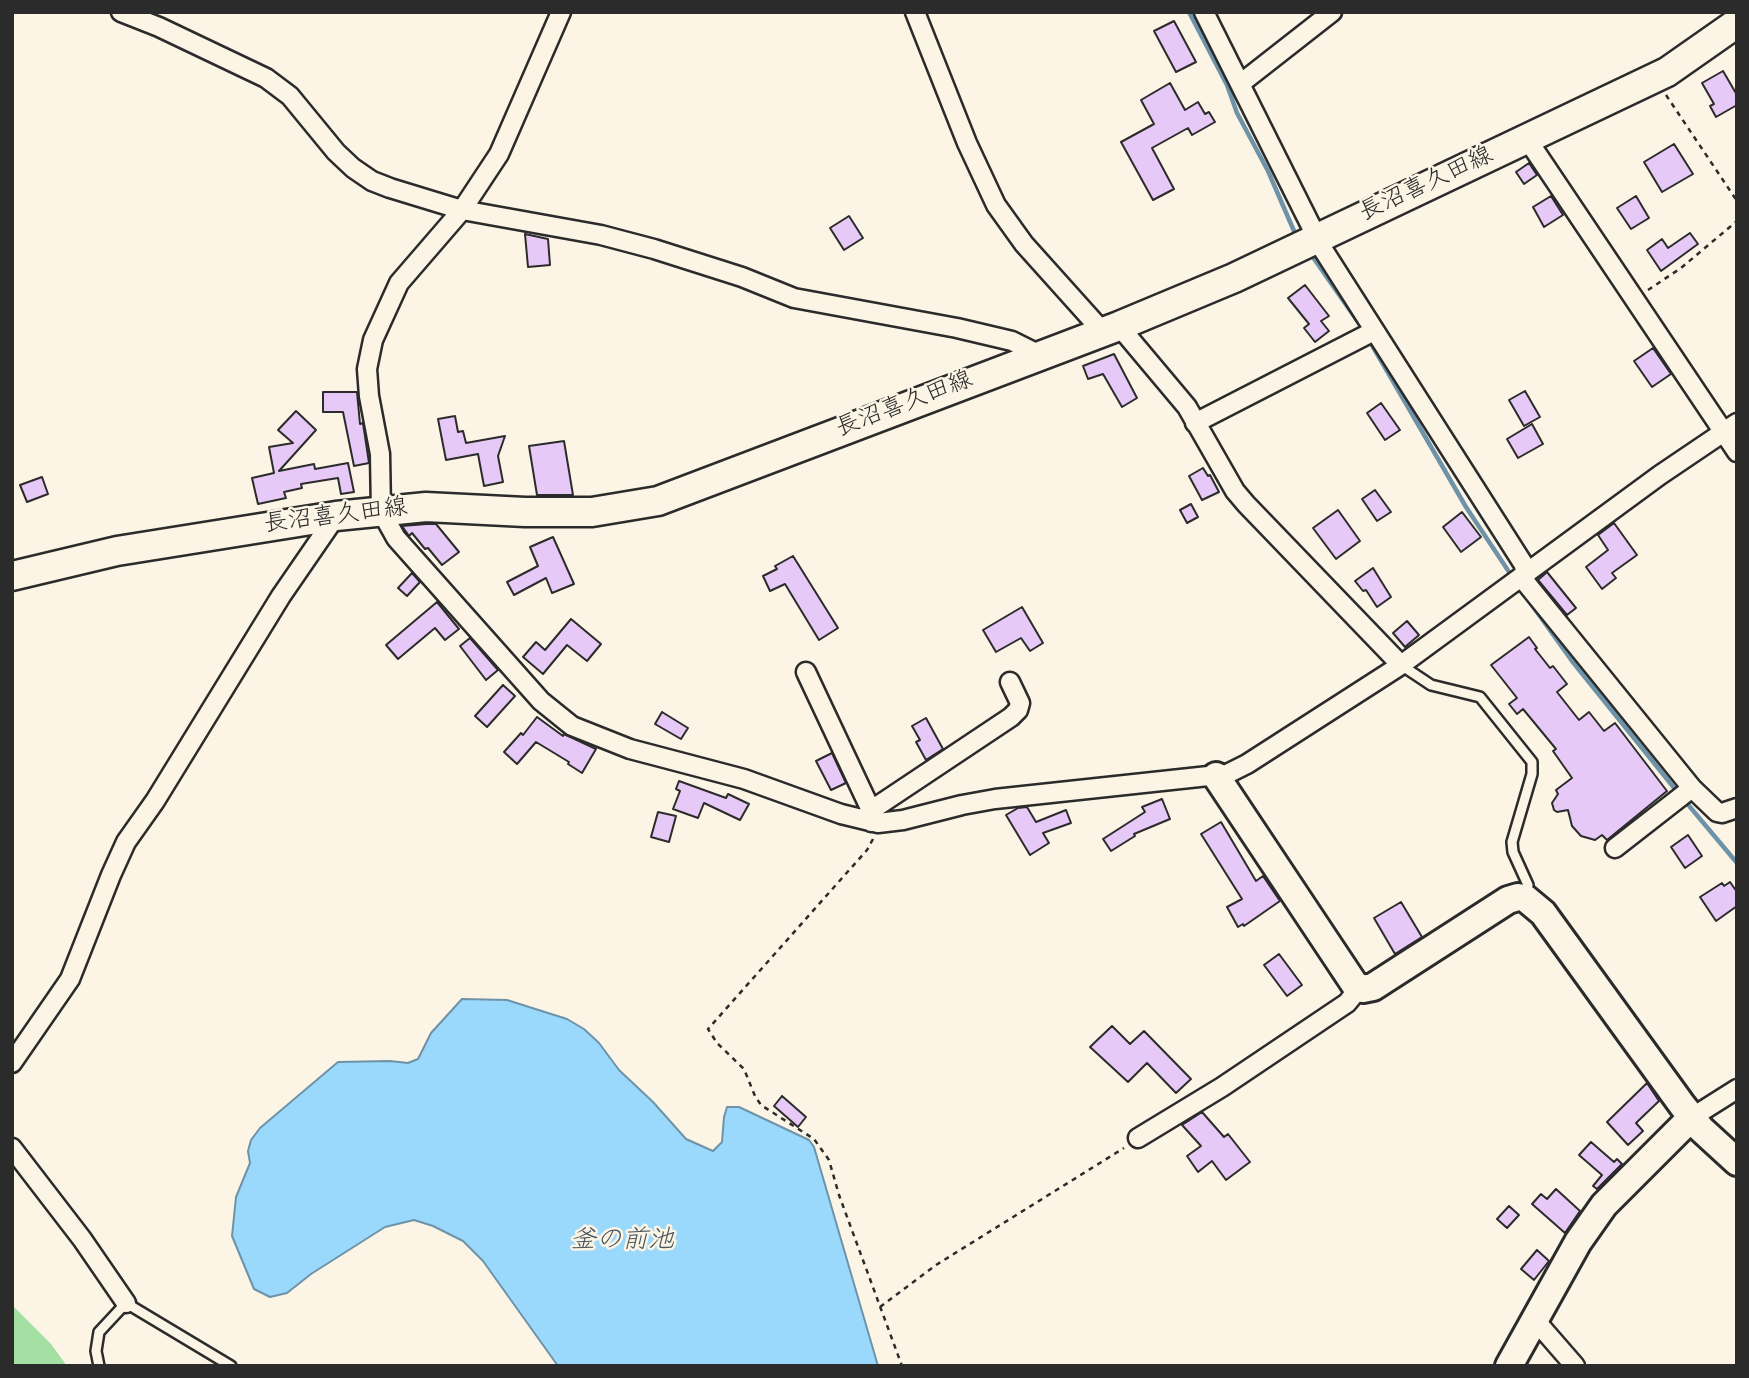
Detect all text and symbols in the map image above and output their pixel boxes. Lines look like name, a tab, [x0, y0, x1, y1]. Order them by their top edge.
street label: 長沼喜久田線	[1356, 143, 1498, 229]
street label: 長沼喜久田線	[833, 367, 977, 445]
street label: 長沼喜久田線	[263, 495, 409, 541]
water label: 釜の前池	[570, 1227, 674, 1259]

